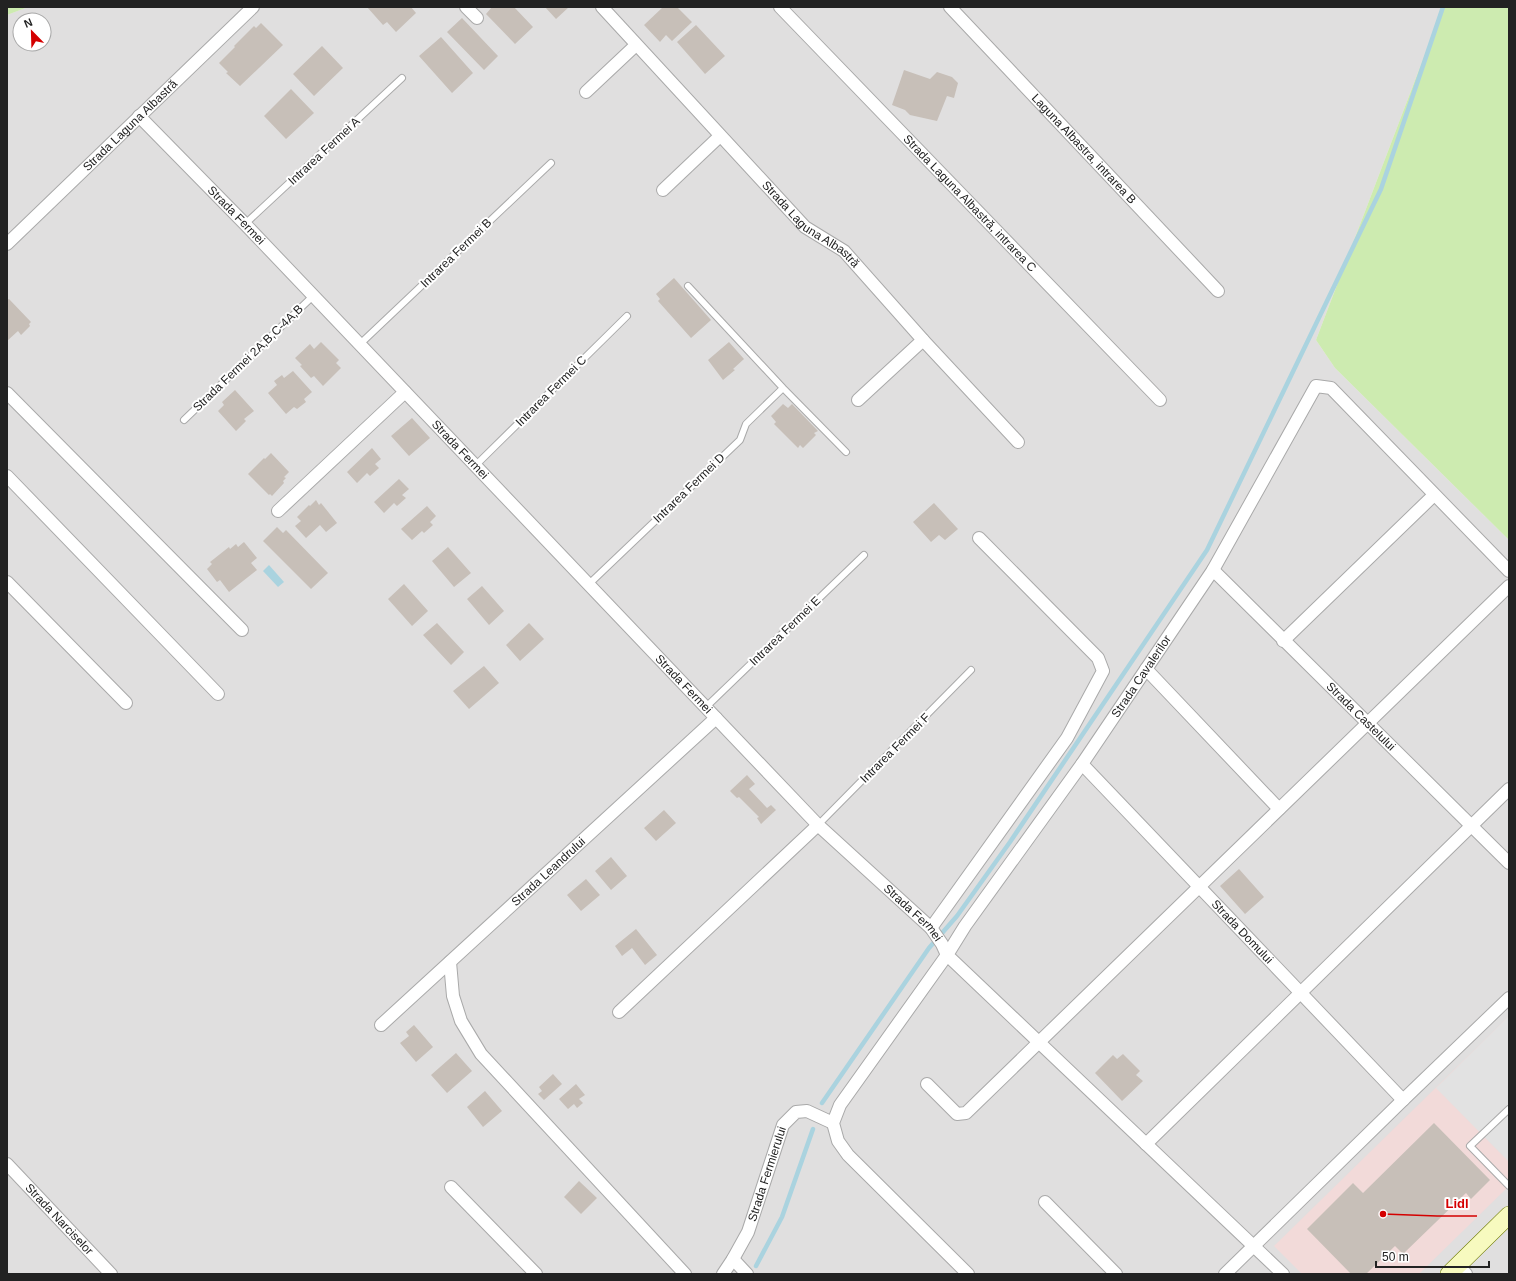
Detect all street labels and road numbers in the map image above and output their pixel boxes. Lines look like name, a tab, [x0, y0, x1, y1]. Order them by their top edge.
street label: Strada Laguna Albastră	[80, 77, 180, 174]
street label: Laguna Albastra, intrarea B	[1029, 91, 1139, 207]
street label: Intrarea Fermei A	[285, 114, 363, 188]
street label: Strada Laguna Albastră, intrarea C	[900, 132, 1039, 275]
street label: Strada Laguna Albastră	[759, 178, 863, 271]
street label: Strada Fermei	[205, 183, 268, 247]
street label: Intrarea Fermei B	[418, 216, 494, 290]
street label: Strada Fermei 2A,B,C-4A,B	[190, 302, 306, 414]
street label: Intrarea Fermei C	[513, 353, 589, 429]
street label: Strada Fermei	[429, 417, 491, 482]
street label: Intrarea Fermei D	[650, 450, 728, 526]
street label: Intrarea Fermei E	[747, 594, 823, 668]
street label: Strada Cavalerilor	[1108, 633, 1174, 720]
street label: Strada Fermei	[652, 652, 715, 716]
street label: Strada Castelului	[1323, 679, 1398, 754]
street label: Intrarea Fermei F	[857, 710, 933, 786]
street label: Strada Leandrului	[509, 834, 588, 909]
street label: Strada Fermei	[881, 881, 945, 944]
street label: Strada Domului	[1209, 897, 1276, 967]
street label: Strada Fermierului	[745, 1125, 789, 1223]
street label: Strada Narciselor	[22, 1181, 96, 1258]

